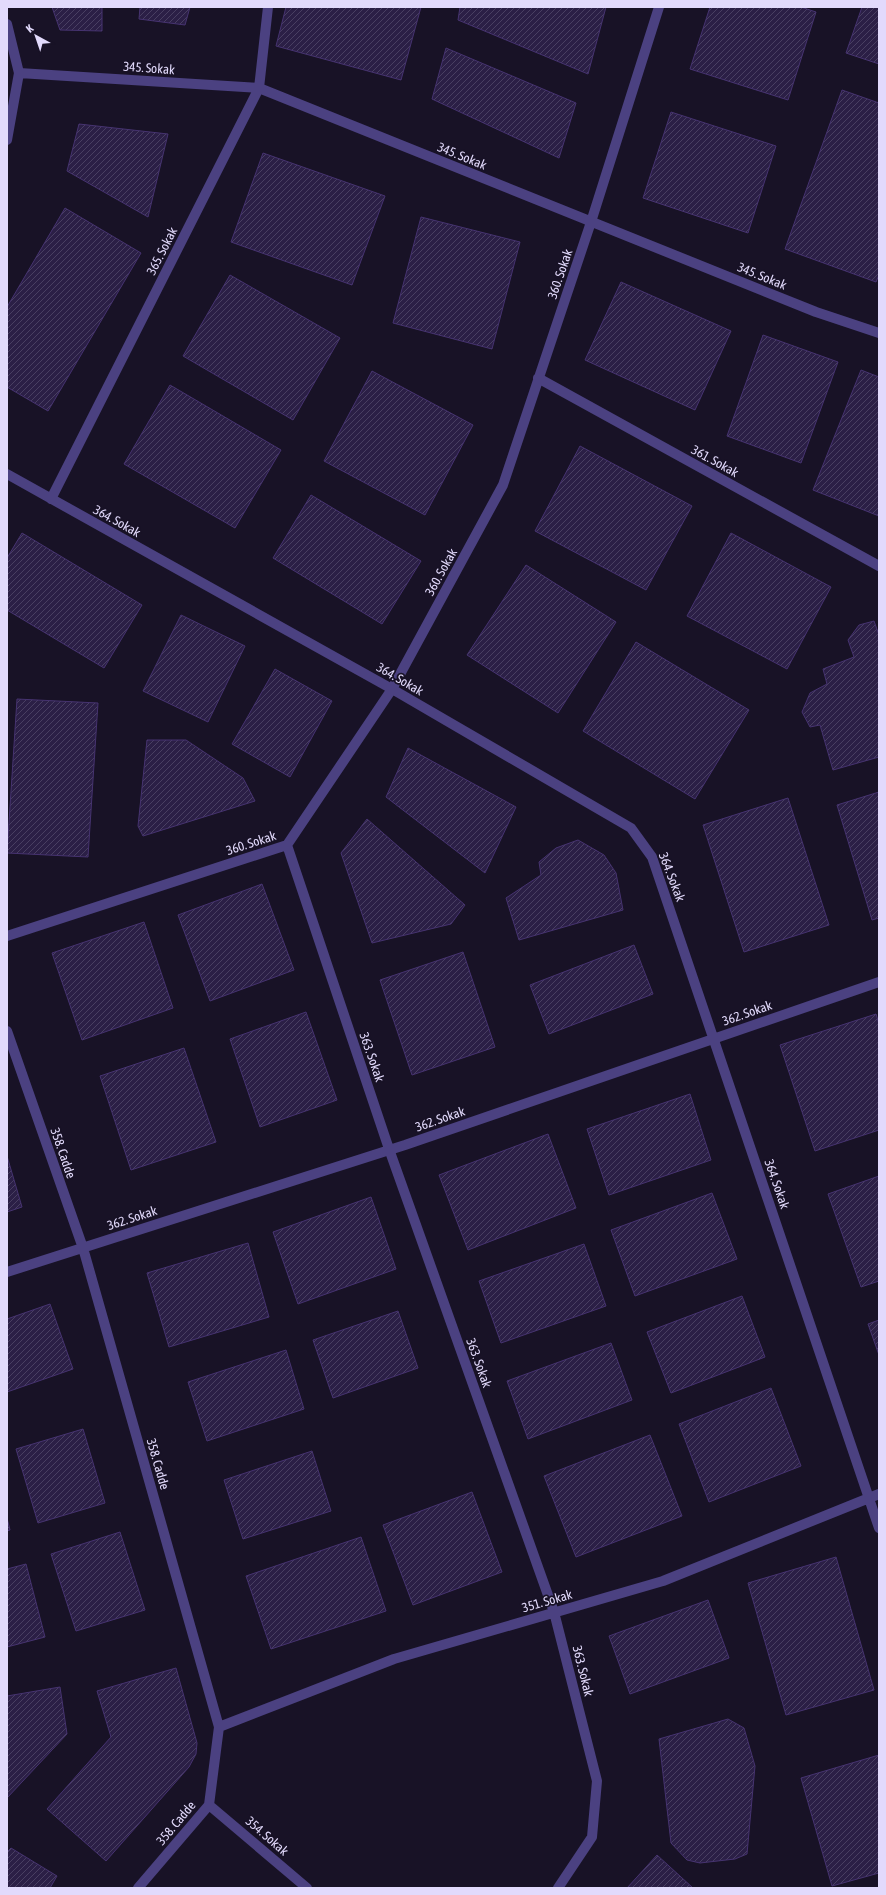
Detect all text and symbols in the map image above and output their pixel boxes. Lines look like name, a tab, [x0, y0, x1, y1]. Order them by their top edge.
north arrow	[16, 16, 56, 56]
text: K	[24, 22, 36, 35]
street label: 345. Sokak	[123, 59, 175, 77]
street label: 345. Sokak	[435, 139, 489, 173]
street label: 365. Sokak	[144, 224, 180, 277]
street label: 360. Sokak	[545, 247, 576, 301]
street label: 345. Sokak	[735, 259, 789, 293]
street label: 361. Sokak	[689, 442, 741, 480]
street label: 364. Sokak	[91, 502, 143, 540]
street label: 360. Sokak	[422, 546, 460, 598]
street label: 364. Sokak	[374, 660, 426, 699]
street label: 360. Sokak	[224, 828, 278, 858]
street label: 364. Sokak	[656, 850, 688, 904]
street label: 362. Sokak	[720, 997, 774, 1028]
street label: 363. Sokak	[357, 1030, 388, 1084]
street label: 362. Sokak	[413, 1103, 467, 1134]
street label: 358. Cadde	[47, 1126, 79, 1180]
street label: 364. Sokak	[762, 1157, 793, 1211]
street label: 362. Sokak	[105, 1203, 159, 1233]
street label: 363. Sokak	[463, 1336, 495, 1390]
street label: 358. Cadde	[144, 1437, 172, 1491]
street label: 351. Sokak	[520, 1587, 574, 1615]
street label: 363. Sokak	[569, 1644, 597, 1698]
street label: 358. Cadde	[153, 1798, 199, 1848]
street label: 354. Sokak	[243, 1813, 292, 1859]

